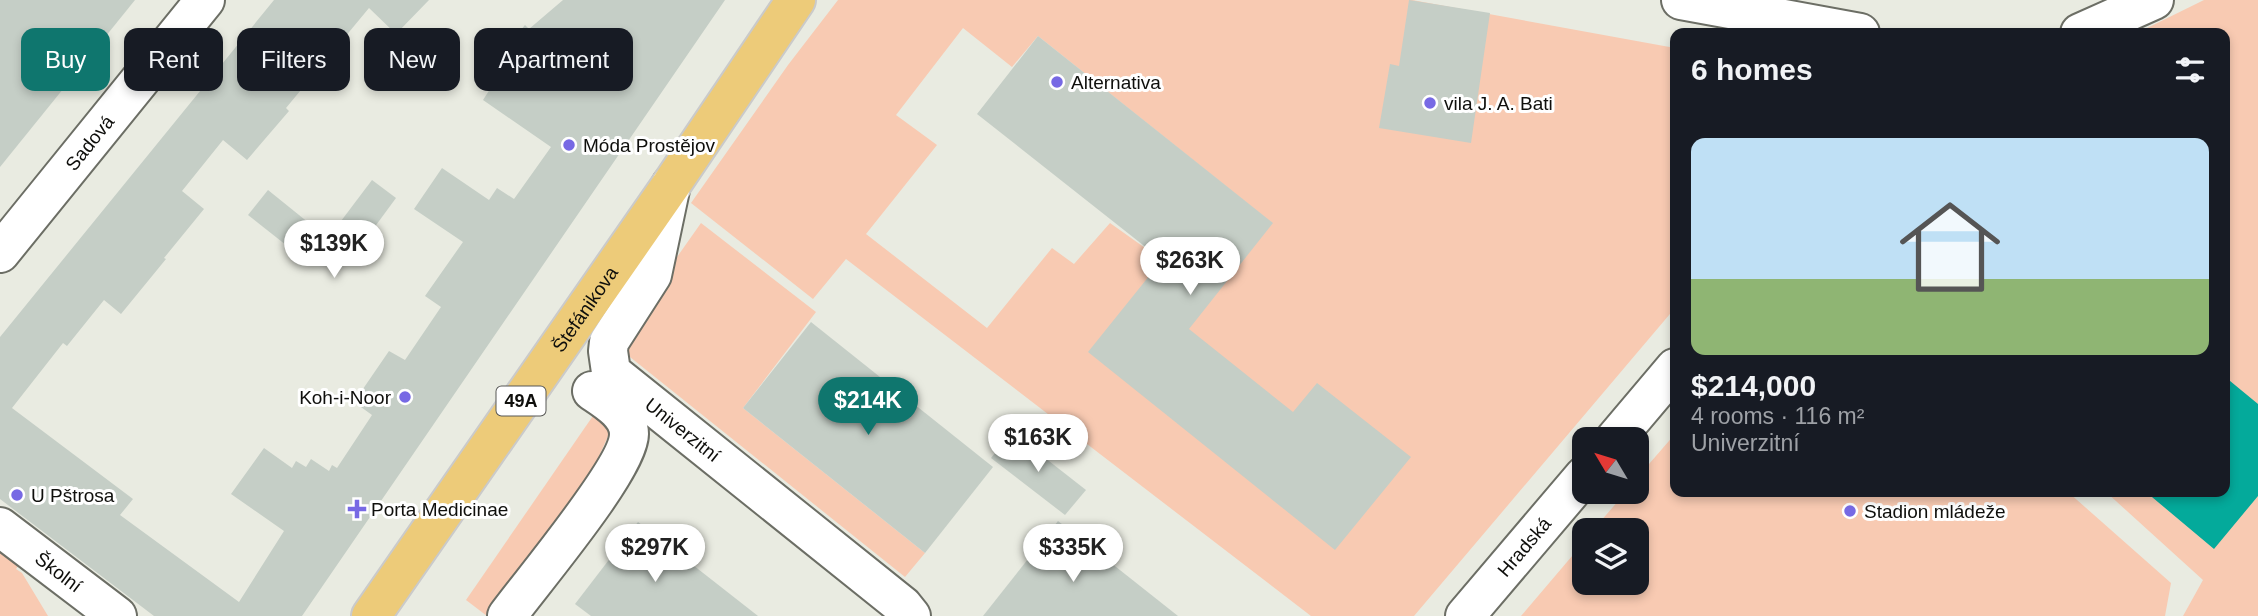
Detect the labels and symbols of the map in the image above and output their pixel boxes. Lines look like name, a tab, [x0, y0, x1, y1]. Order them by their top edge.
place label: Alternativa	[1071, 72, 1161, 93]
marker: Alternativa	[1049, 74, 1065, 90]
place label: vila J. A. Bati	[1444, 93, 1553, 114]
marker: vila J. A. Bati	[1422, 95, 1438, 111]
street label: Sadová	[61, 111, 119, 175]
place label: Móda Prostějov	[583, 135, 716, 156]
marker: Móda Prostějov	[561, 137, 577, 153]
pin: $139K	[285, 220, 383, 280]
pin: $263K	[1141, 238, 1239, 297]
street label: Štefánikova	[548, 262, 622, 356]
pin: $214K	[819, 378, 917, 437]
road number: 49A	[496, 386, 546, 416]
place label: Koh-i-Noor	[299, 387, 392, 408]
marker: Koh-i-Noor	[397, 389, 413, 405]
street label: Univerzitní	[641, 394, 725, 467]
pin: $163K	[989, 414, 1087, 474]
north arrow	[1572, 427, 1648, 504]
place label: U Pštrosa	[31, 485, 115, 506]
marker: U Pštrosa	[9, 487, 25, 503]
place label: Porta Medicinae	[371, 499, 508, 520]
marker: Porta Medicinae	[349, 501, 365, 517]
place label: Stadion mládeže	[1864, 501, 2006, 522]
marker: Stadion mládeže	[1842, 503, 1858, 519]
street label: Hradská	[1493, 513, 1556, 581]
pin: $297K	[606, 524, 704, 584]
pin: $335K	[1024, 524, 1122, 584]
street label: Školní	[31, 548, 87, 597]

